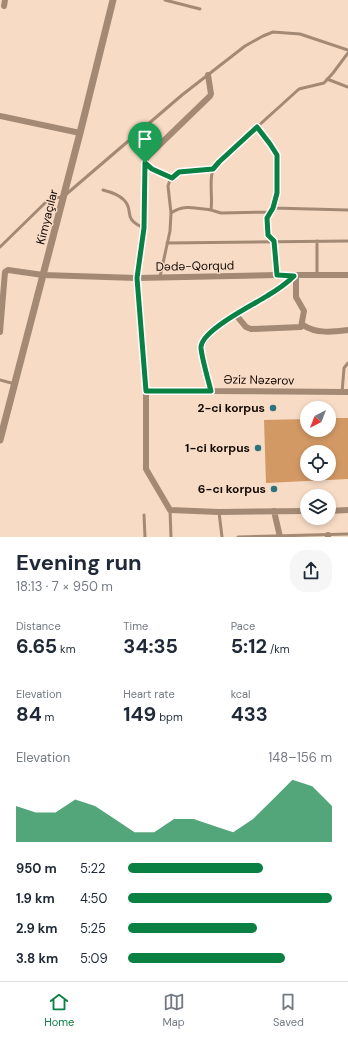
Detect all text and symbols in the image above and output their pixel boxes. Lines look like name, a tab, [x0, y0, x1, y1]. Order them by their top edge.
pin	[128, 122, 162, 163]
icon: arrive	[134, 128, 156, 150]
street label: Kimyaçılar	[32, 187, 62, 246]
street label: Dədə-Qorqud	[156, 257, 234, 275]
street label: Əziz Nəzərov	[223, 371, 295, 389]
place label: 2-ci korpus	[197, 400, 265, 416]
north arrow	[300, 401, 336, 437]
map controls	[300, 401, 336, 525]
marker: 2-ci korpus	[268, 403, 278, 413]
place label: 1-ci korpus	[185, 440, 250, 456]
marker: 1-ci korpus	[253, 443, 263, 453]
button: locate	[300, 445, 336, 481]
place label: 6-cı korpus	[198, 481, 266, 497]
marker: 6-cı korpus	[269, 484, 279, 494]
button: layers	[300, 489, 336, 525]
text: Evening run	[16, 548, 142, 577]
button: share	[290, 550, 332, 592]
text: 18:13 · 7 × 950 m	[16, 578, 113, 595]
text: Distance	[16, 619, 61, 633]
text: Time	[123, 619, 148, 633]
text: Pace	[231, 619, 255, 633]
text: 6.65	[16, 633, 57, 659]
text: 34:35	[123, 633, 178, 659]
text: 5:12	[231, 633, 267, 659]
text: km	[57, 642, 75, 656]
text: /km	[267, 642, 290, 656]
text: Elevation	[16, 687, 62, 701]
text: Heart rate	[123, 687, 175, 701]
text: kcal	[231, 687, 251, 701]
text: 84	[16, 701, 42, 727]
text: 149	[123, 701, 156, 727]
text: 433	[231, 701, 268, 727]
text: m	[42, 710, 54, 724]
text: bpm	[156, 710, 183, 724]
text: Elevation	[16, 749, 70, 766]
text: 148–156 m	[268, 749, 332, 766]
text: 950 m	[16, 860, 57, 877]
text: 5:22	[80, 860, 106, 877]
text: 1.9 km	[16, 890, 55, 907]
text: 4:50	[80, 890, 107, 907]
text: 2.9 km	[16, 920, 57, 937]
text: 5:25	[80, 920, 106, 937]
text: 3.8 km	[16, 950, 58, 967]
text: 5:09	[80, 950, 108, 967]
tab: Home	[44, 991, 74, 1029]
tab: Map	[163, 991, 185, 1029]
tab: Saved	[273, 991, 304, 1029]

